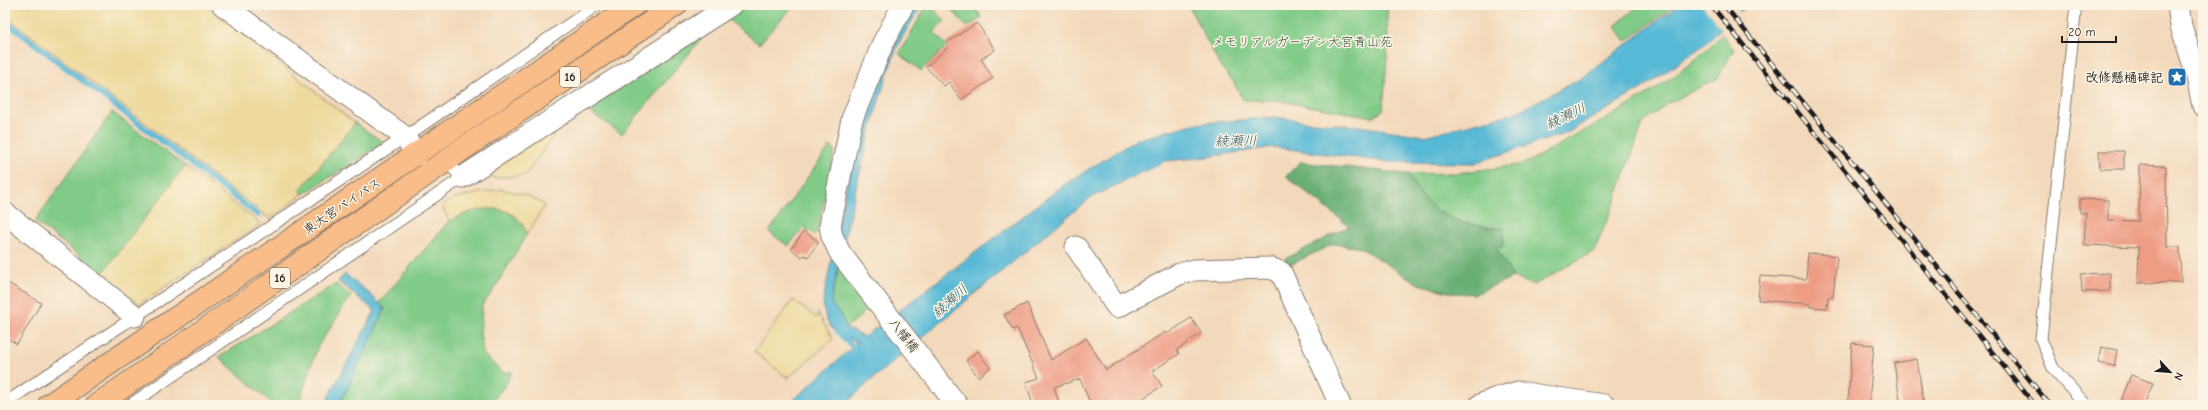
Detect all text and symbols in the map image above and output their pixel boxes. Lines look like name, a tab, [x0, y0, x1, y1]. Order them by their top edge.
scale bar	[2062, 18, 2116, 44]
text: 20 m	[2068, 25, 2096, 39]
park label: メモリアルガーデン大宮青山苑	[1211, 34, 1393, 49]
place icon: 改修懸樋碑記	[2166, 66, 2188, 88]
road number: 16	[560, 67, 580, 87]
place label: 改修懸樋碑記	[2085, 70, 2163, 85]
water label: 綾瀬川	[1543, 99, 1589, 133]
water label: 綾瀬川	[1215, 132, 1257, 150]
street label: 東大宮バイパス	[300, 174, 384, 238]
road number: 16	[270, 268, 290, 288]
water label: 綾瀬川	[929, 281, 971, 321]
street label: 八幡橋	[886, 315, 922, 355]
north arrow	[2150, 352, 2190, 392]
text: N	[2171, 370, 2186, 382]

